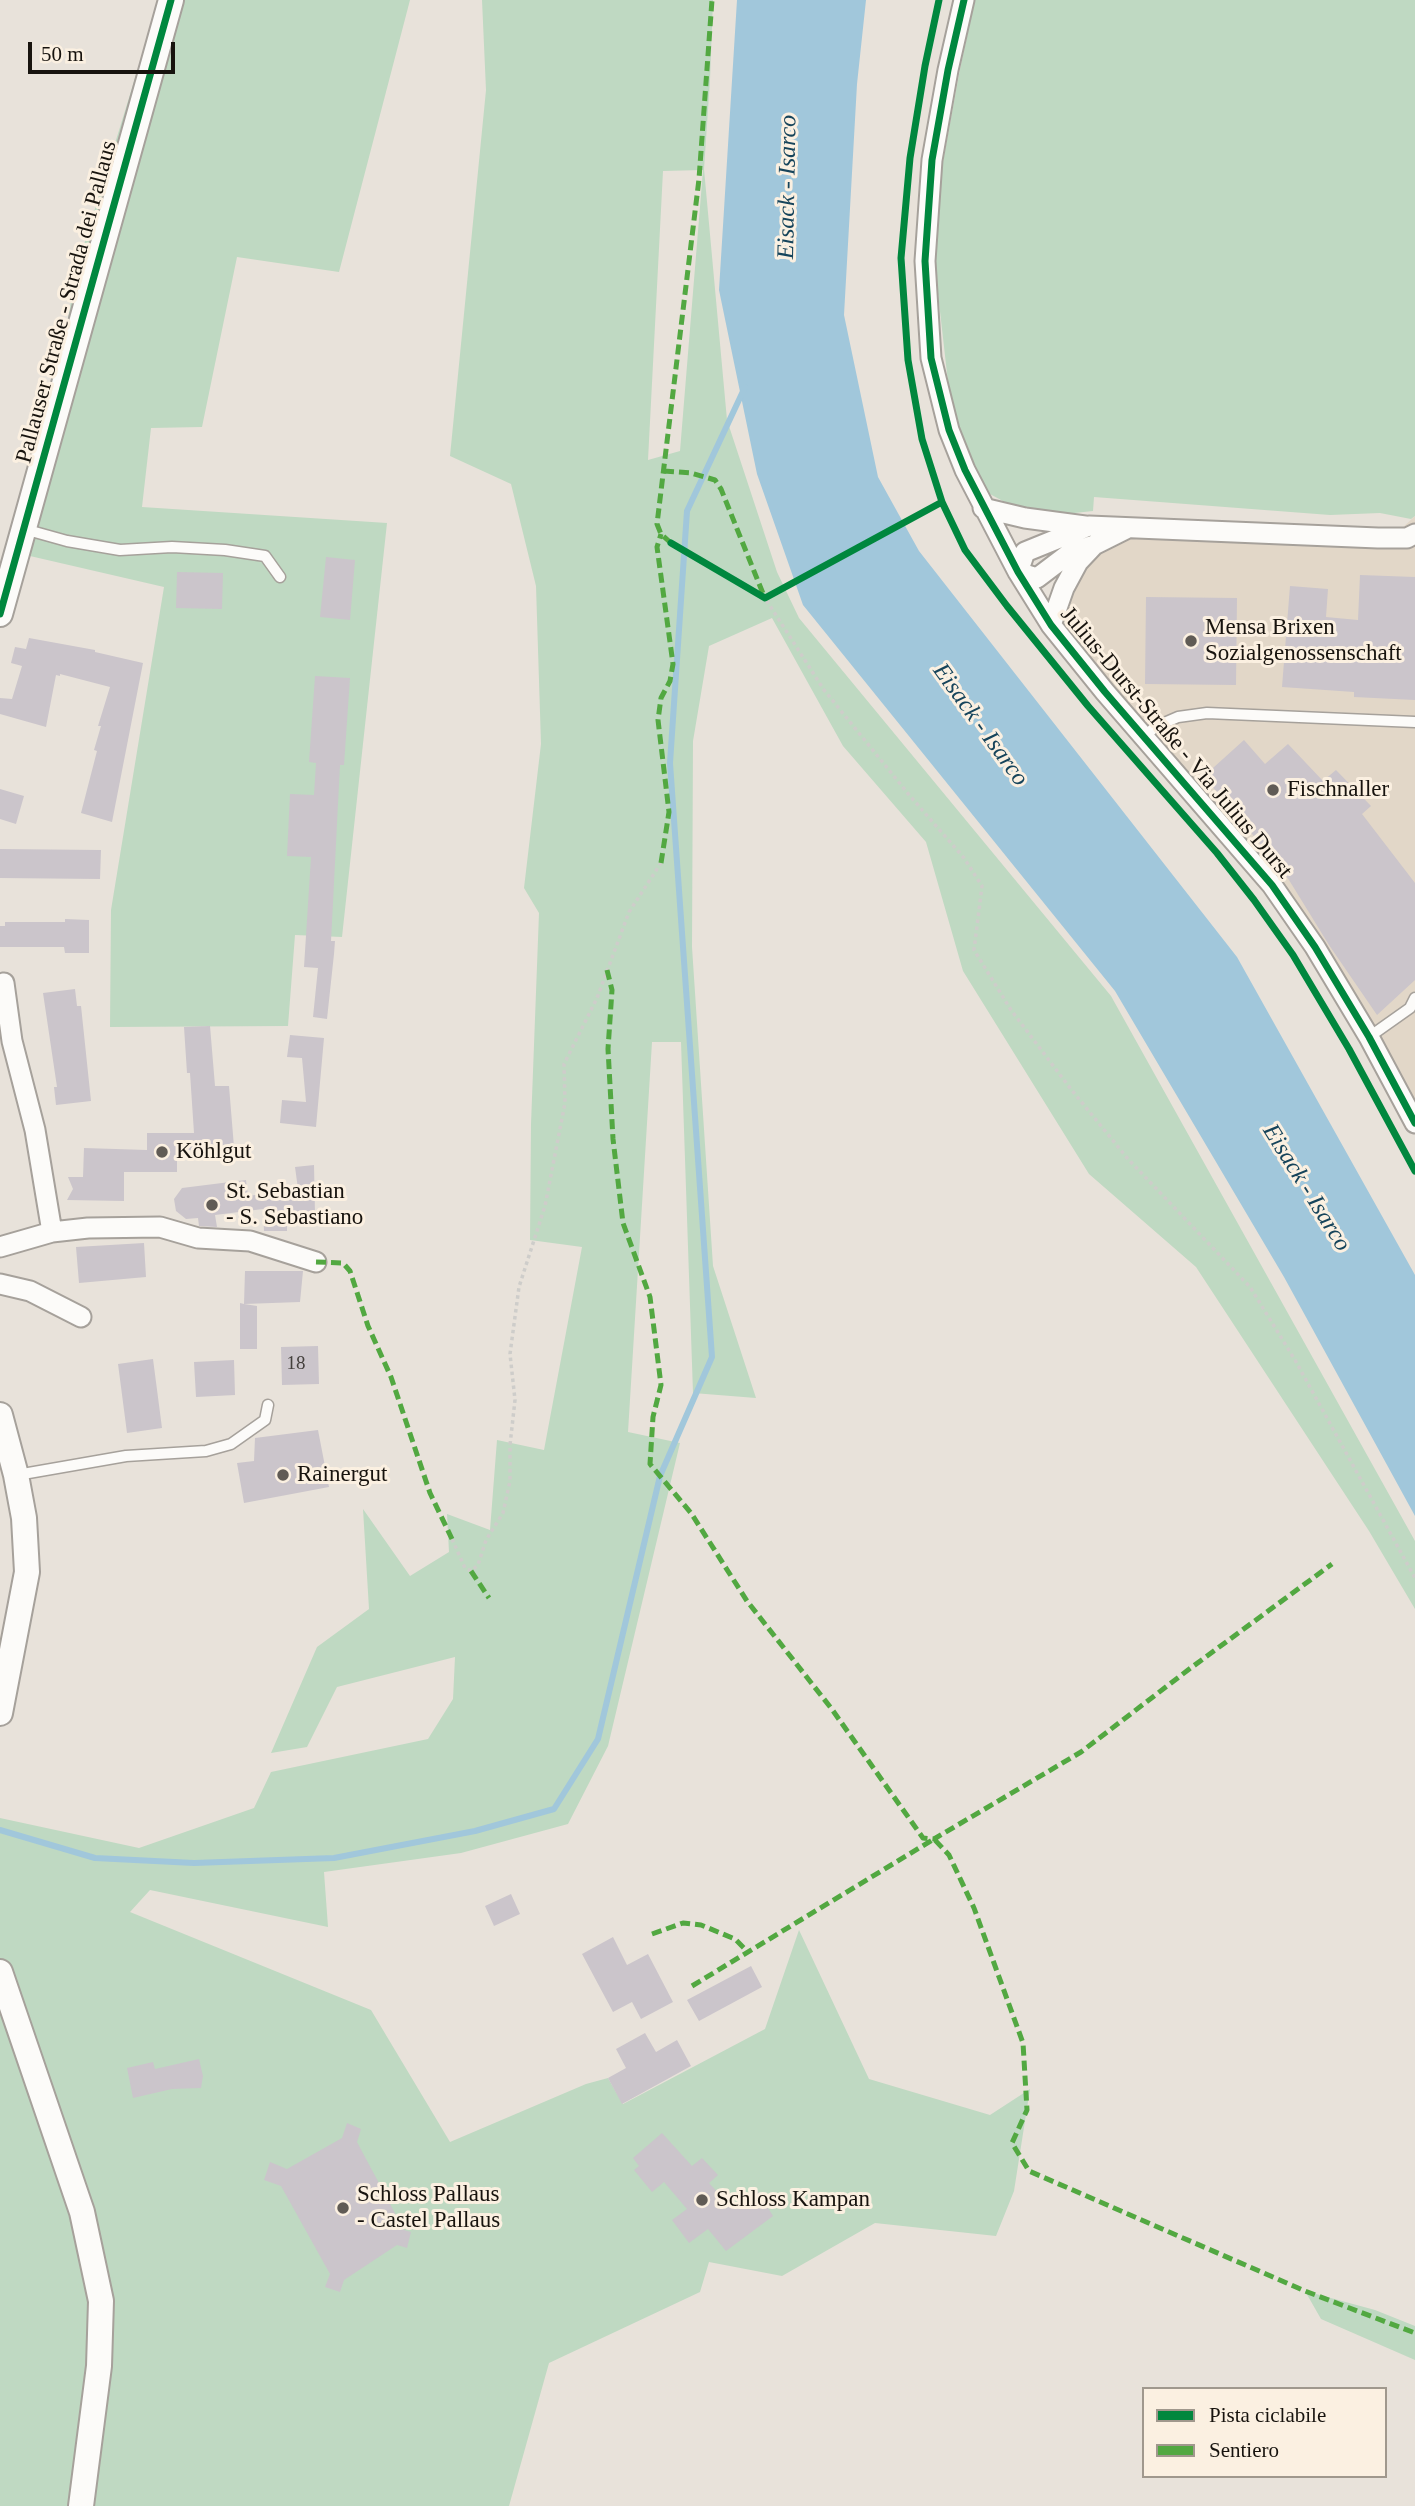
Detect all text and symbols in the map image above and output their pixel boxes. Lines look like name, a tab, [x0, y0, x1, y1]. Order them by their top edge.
scale bar	[32, 28, 178, 72]
text: 50 m	[41, 42, 84, 66]
water label: Eisack - Isarco	[772, 115, 804, 259]
street label: Pallauser Straße - Strada dei Pallaus	[11, 138, 123, 466]
street label: Julius-Durst-Straße - Via Julius Durst	[1054, 602, 1298, 884]
place label: Mensa Brixen Sozialgenossenschaft	[1205, 614, 1402, 668]
marker: Mensa Brixen Sozialgenossenschaft	[1183, 633, 1199, 649]
water label: Eisack - Isarco	[926, 658, 1034, 792]
place label: Fischnaller	[1287, 776, 1389, 804]
marker: Fischnaller	[1265, 782, 1281, 798]
water label: Eisack - Isarco	[1256, 1119, 1356, 1257]
place label: Köhlgut	[176, 1138, 251, 1166]
marker: Köhlgut	[154, 1144, 170, 1160]
place label: St. Sebastian - S. Sebastiano	[226, 1178, 363, 1232]
marker: St. Sebastian - S. Sebastiano	[204, 1197, 220, 1213]
house number: 18	[286, 1353, 306, 1375]
place label: Rainergut	[297, 1461, 387, 1489]
marker: Rainergut	[275, 1467, 291, 1483]
place label: Schloss Pallaus - Castel Pallaus	[357, 2181, 500, 2235]
place label: Schloss Kampan	[716, 2186, 870, 2214]
marker: Schloss Kampan	[694, 2192, 710, 2208]
marker: Schloss Pallaus - Castel Pallaus	[335, 2200, 351, 2216]
legend	[1142, 2387, 1387, 2478]
text: Pista ciclabile	[1209, 2403, 1326, 2427]
text: Sentiero	[1209, 2438, 1279, 2462]

